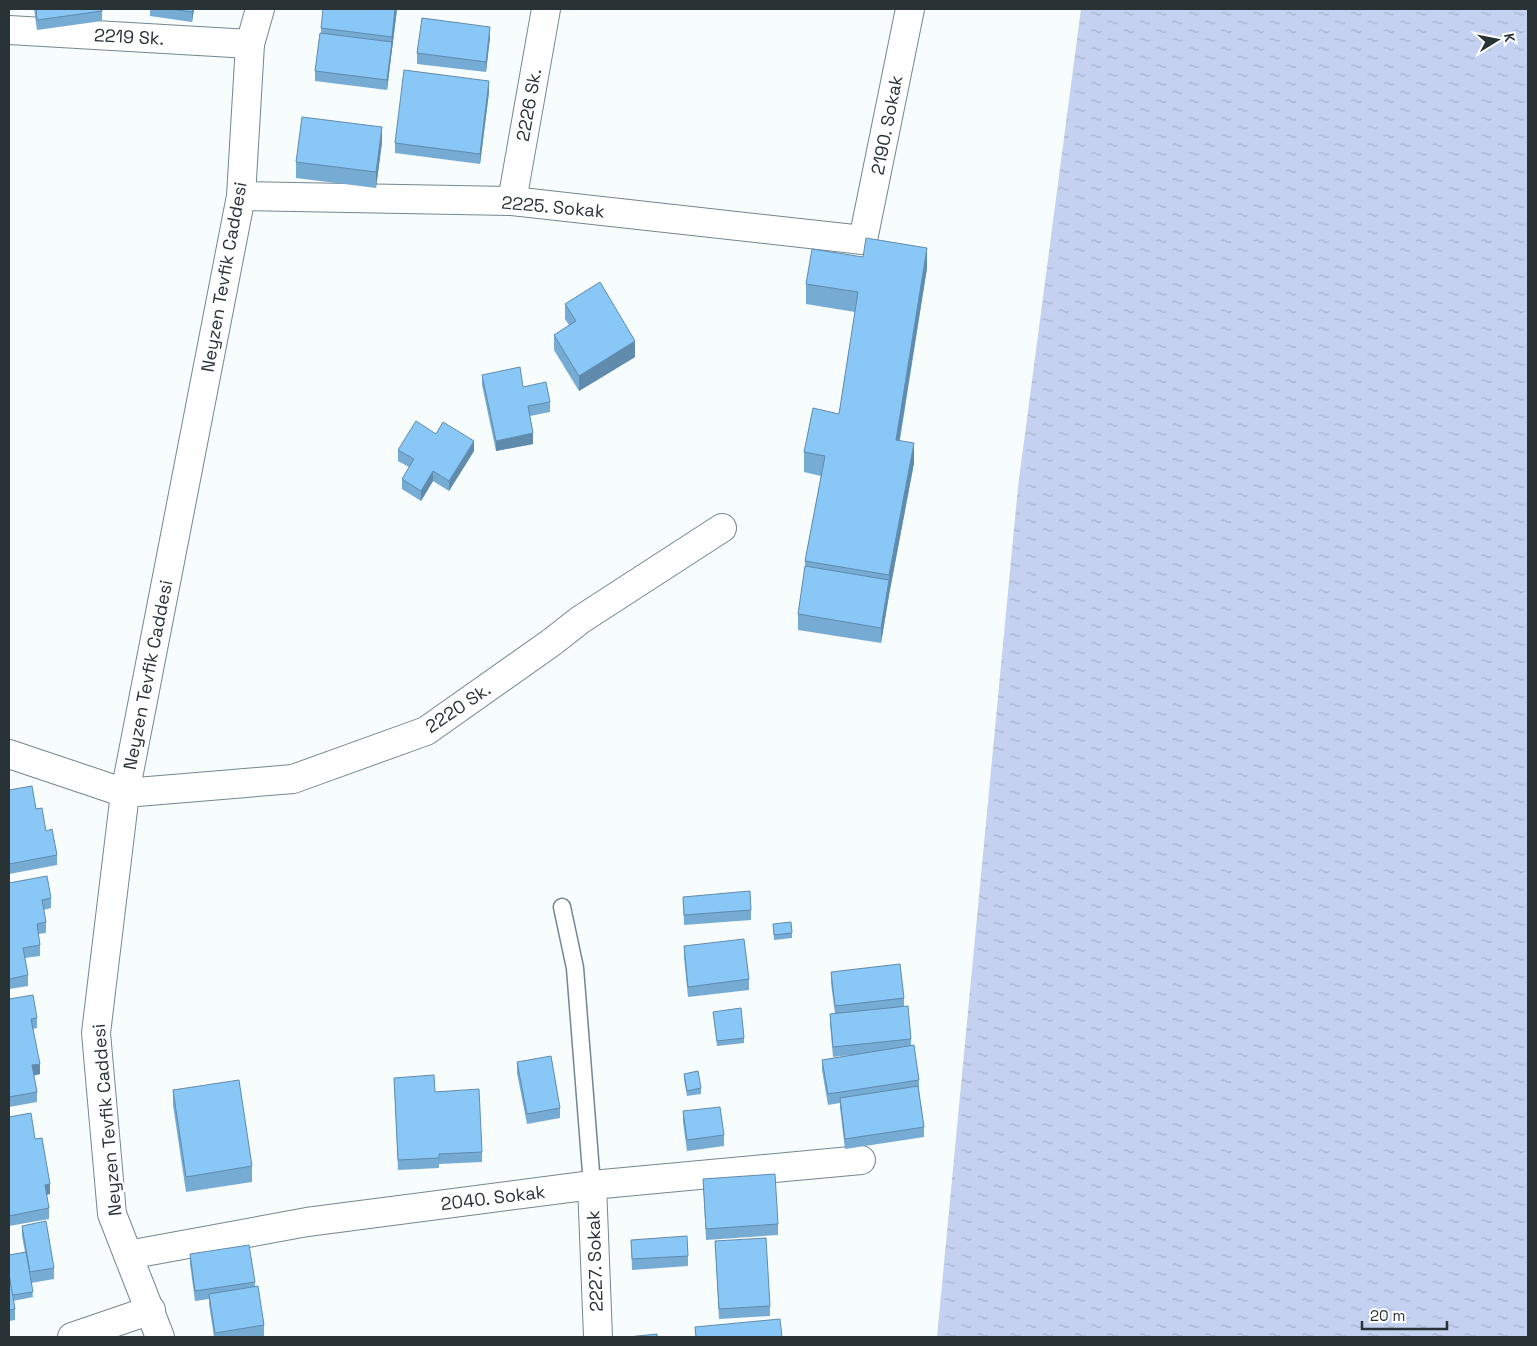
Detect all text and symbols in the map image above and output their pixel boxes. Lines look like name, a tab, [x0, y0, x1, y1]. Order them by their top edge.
north arrow	[1472, 15, 1522, 65]
street label: 2219 Sk.	[93, 23, 165, 50]
text: K	[1500, 32, 1519, 44]
street label: 2226 Sk.	[511, 67, 546, 143]
street label: 2190. Sokak	[866, 73, 907, 177]
street label: Neyzen Tevfik Caddesi	[195, 180, 252, 374]
street label: 2225. Sokak	[500, 191, 606, 222]
street label: Neyzen Tevfik Caddesi	[118, 578, 177, 772]
street label: 2220 Sk.	[421, 677, 495, 738]
street label: Neyzen Tevfik Caddesi	[87, 1023, 126, 1217]
street label: 2040. Sokak	[439, 1180, 547, 1215]
street label: 2227. Sokak	[581, 1210, 608, 1312]
scale bar	[1362, 1298, 1447, 1330]
text: 20 m	[1370, 1306, 1405, 1325]

